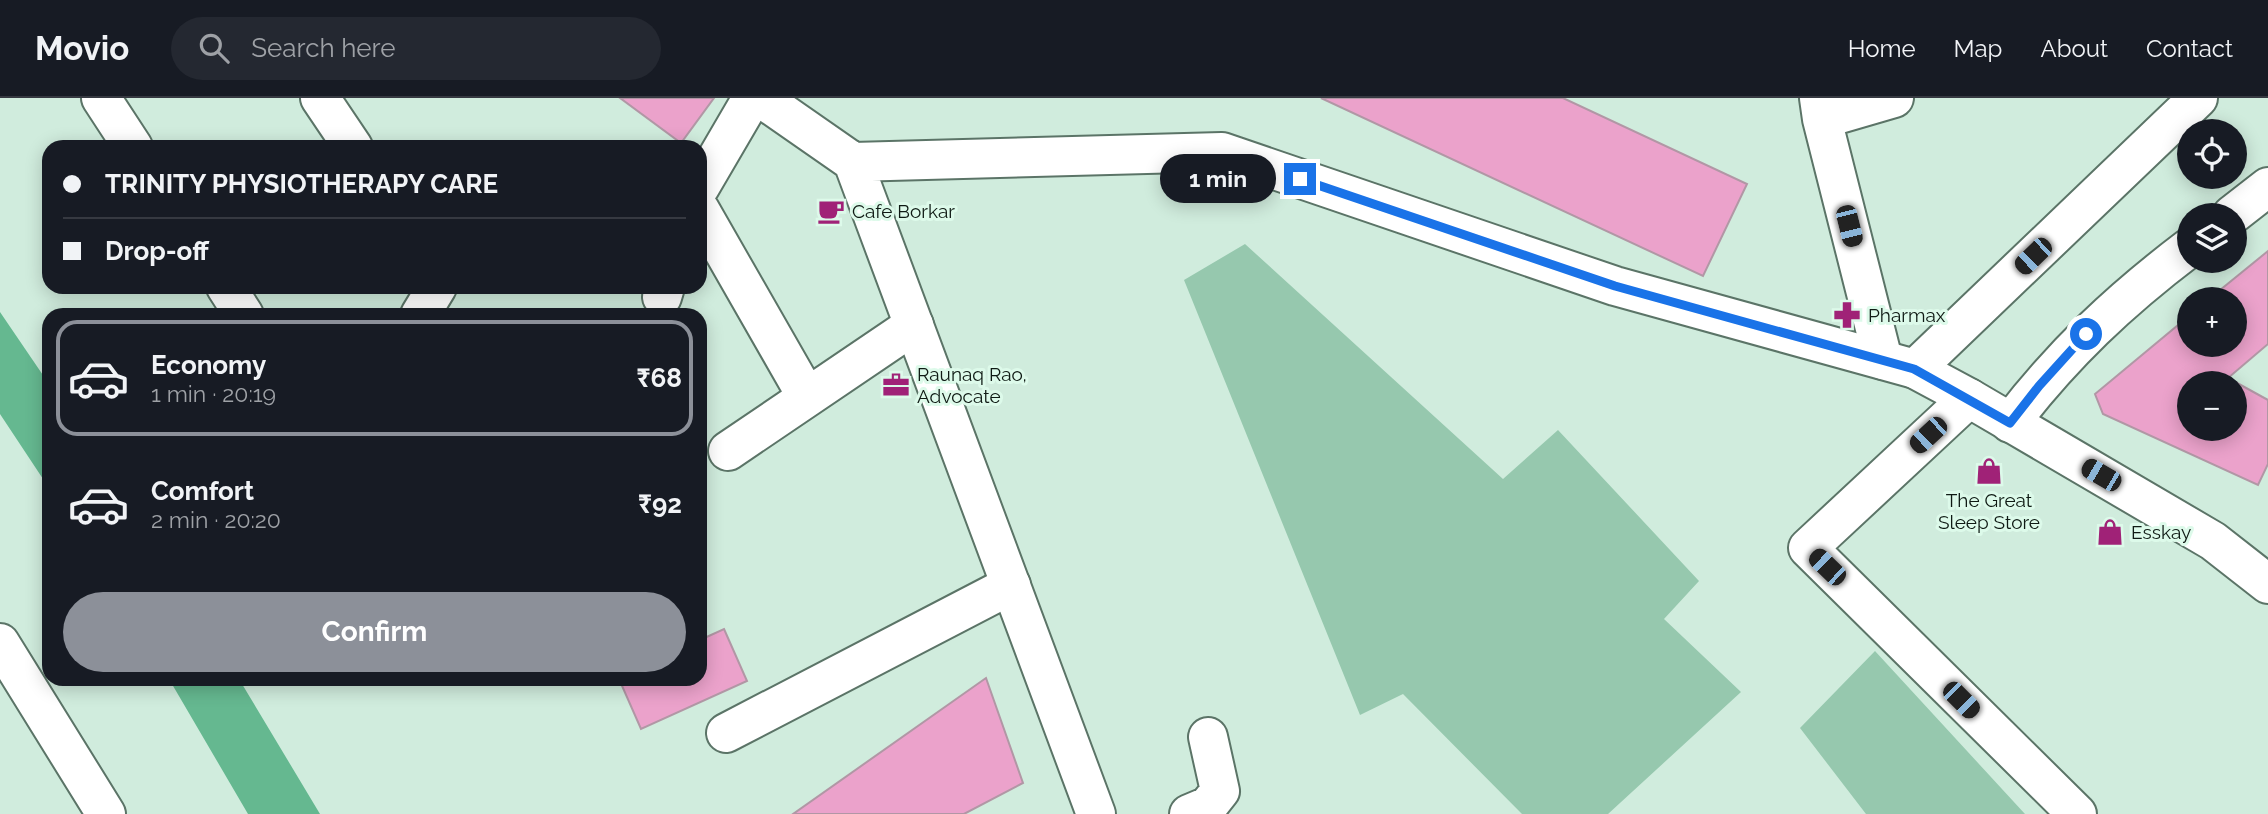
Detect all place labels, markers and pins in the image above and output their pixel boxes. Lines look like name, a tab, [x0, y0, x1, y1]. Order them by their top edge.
cafe icon: Cafe Borkar	[816, 196, 846, 226]
place label: Cafe Borkar	[852, 200, 955, 222]
pharmacy icon: Pharmax	[1832, 300, 1862, 330]
place label: Pharmax	[1868, 304, 1946, 326]
place label: Raunaq Rao, Advocate	[917, 363, 1027, 407]
office icon: Raunaq Rao, Advocate	[881, 370, 911, 400]
shop icon: The Great Sleep Store	[1974, 456, 2004, 486]
place label: The Great Sleep Store	[1938, 489, 2040, 533]
shop icon: Esskay	[2095, 517, 2125, 547]
place label: Esskay	[2131, 521, 2191, 543]

